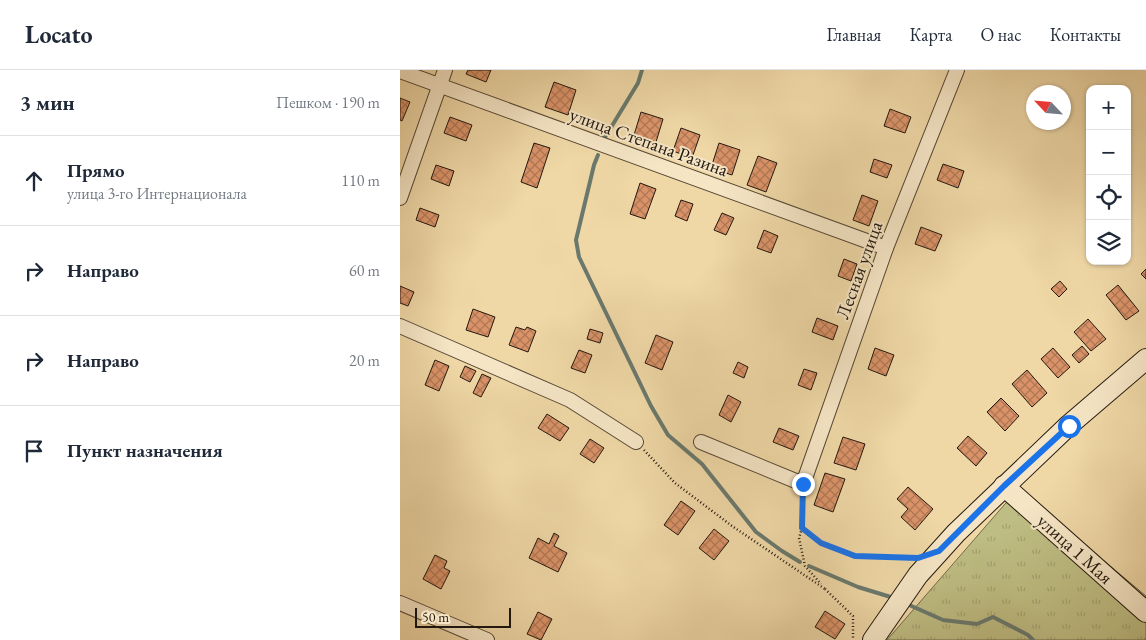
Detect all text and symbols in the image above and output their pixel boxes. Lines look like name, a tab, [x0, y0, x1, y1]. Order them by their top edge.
text: Locato	[25, 19, 93, 50]
text: Главная	[827, 23, 881, 46]
text: Карта	[909, 23, 952, 46]
text: О нас	[980, 23, 1022, 46]
text: Контакты	[1050, 23, 1121, 46]
north arrow	[1026, 85, 1071, 130]
map controls	[1086, 85, 1131, 265]
button: +	[1086, 85, 1131, 130]
text: 3 мин	[20, 89, 75, 116]
text: Пешком · 190 m	[276, 92, 380, 113]
street label: улица Степана Разина	[566, 102, 732, 182]
button: −	[1086, 130, 1131, 175]
text: Прямо	[67, 158, 125, 183]
icon: ahead	[20, 167, 48, 195]
text: 110 m	[341, 170, 380, 191]
button: locate	[1086, 175, 1131, 220]
text: улица 3-го Интернационала	[67, 183, 247, 204]
street label: Лесная улица	[830, 217, 888, 322]
button: layers	[1086, 220, 1131, 265]
icon: right	[20, 257, 48, 285]
text: Направо	[67, 258, 139, 283]
text: 60 m	[349, 260, 380, 281]
icon: right	[20, 347, 48, 375]
text: Направо	[67, 348, 139, 373]
text: 20 m	[349, 350, 380, 371]
route start	[1058, 415, 1081, 438]
icon: arrive	[20, 437, 48, 465]
text: Пункт назначения	[67, 438, 223, 463]
route end	[792, 473, 815, 496]
street label: улица 1 Мая	[1032, 508, 1119, 590]
scale bar	[415, 605, 511, 628]
text: 50 m	[422, 608, 449, 626]

